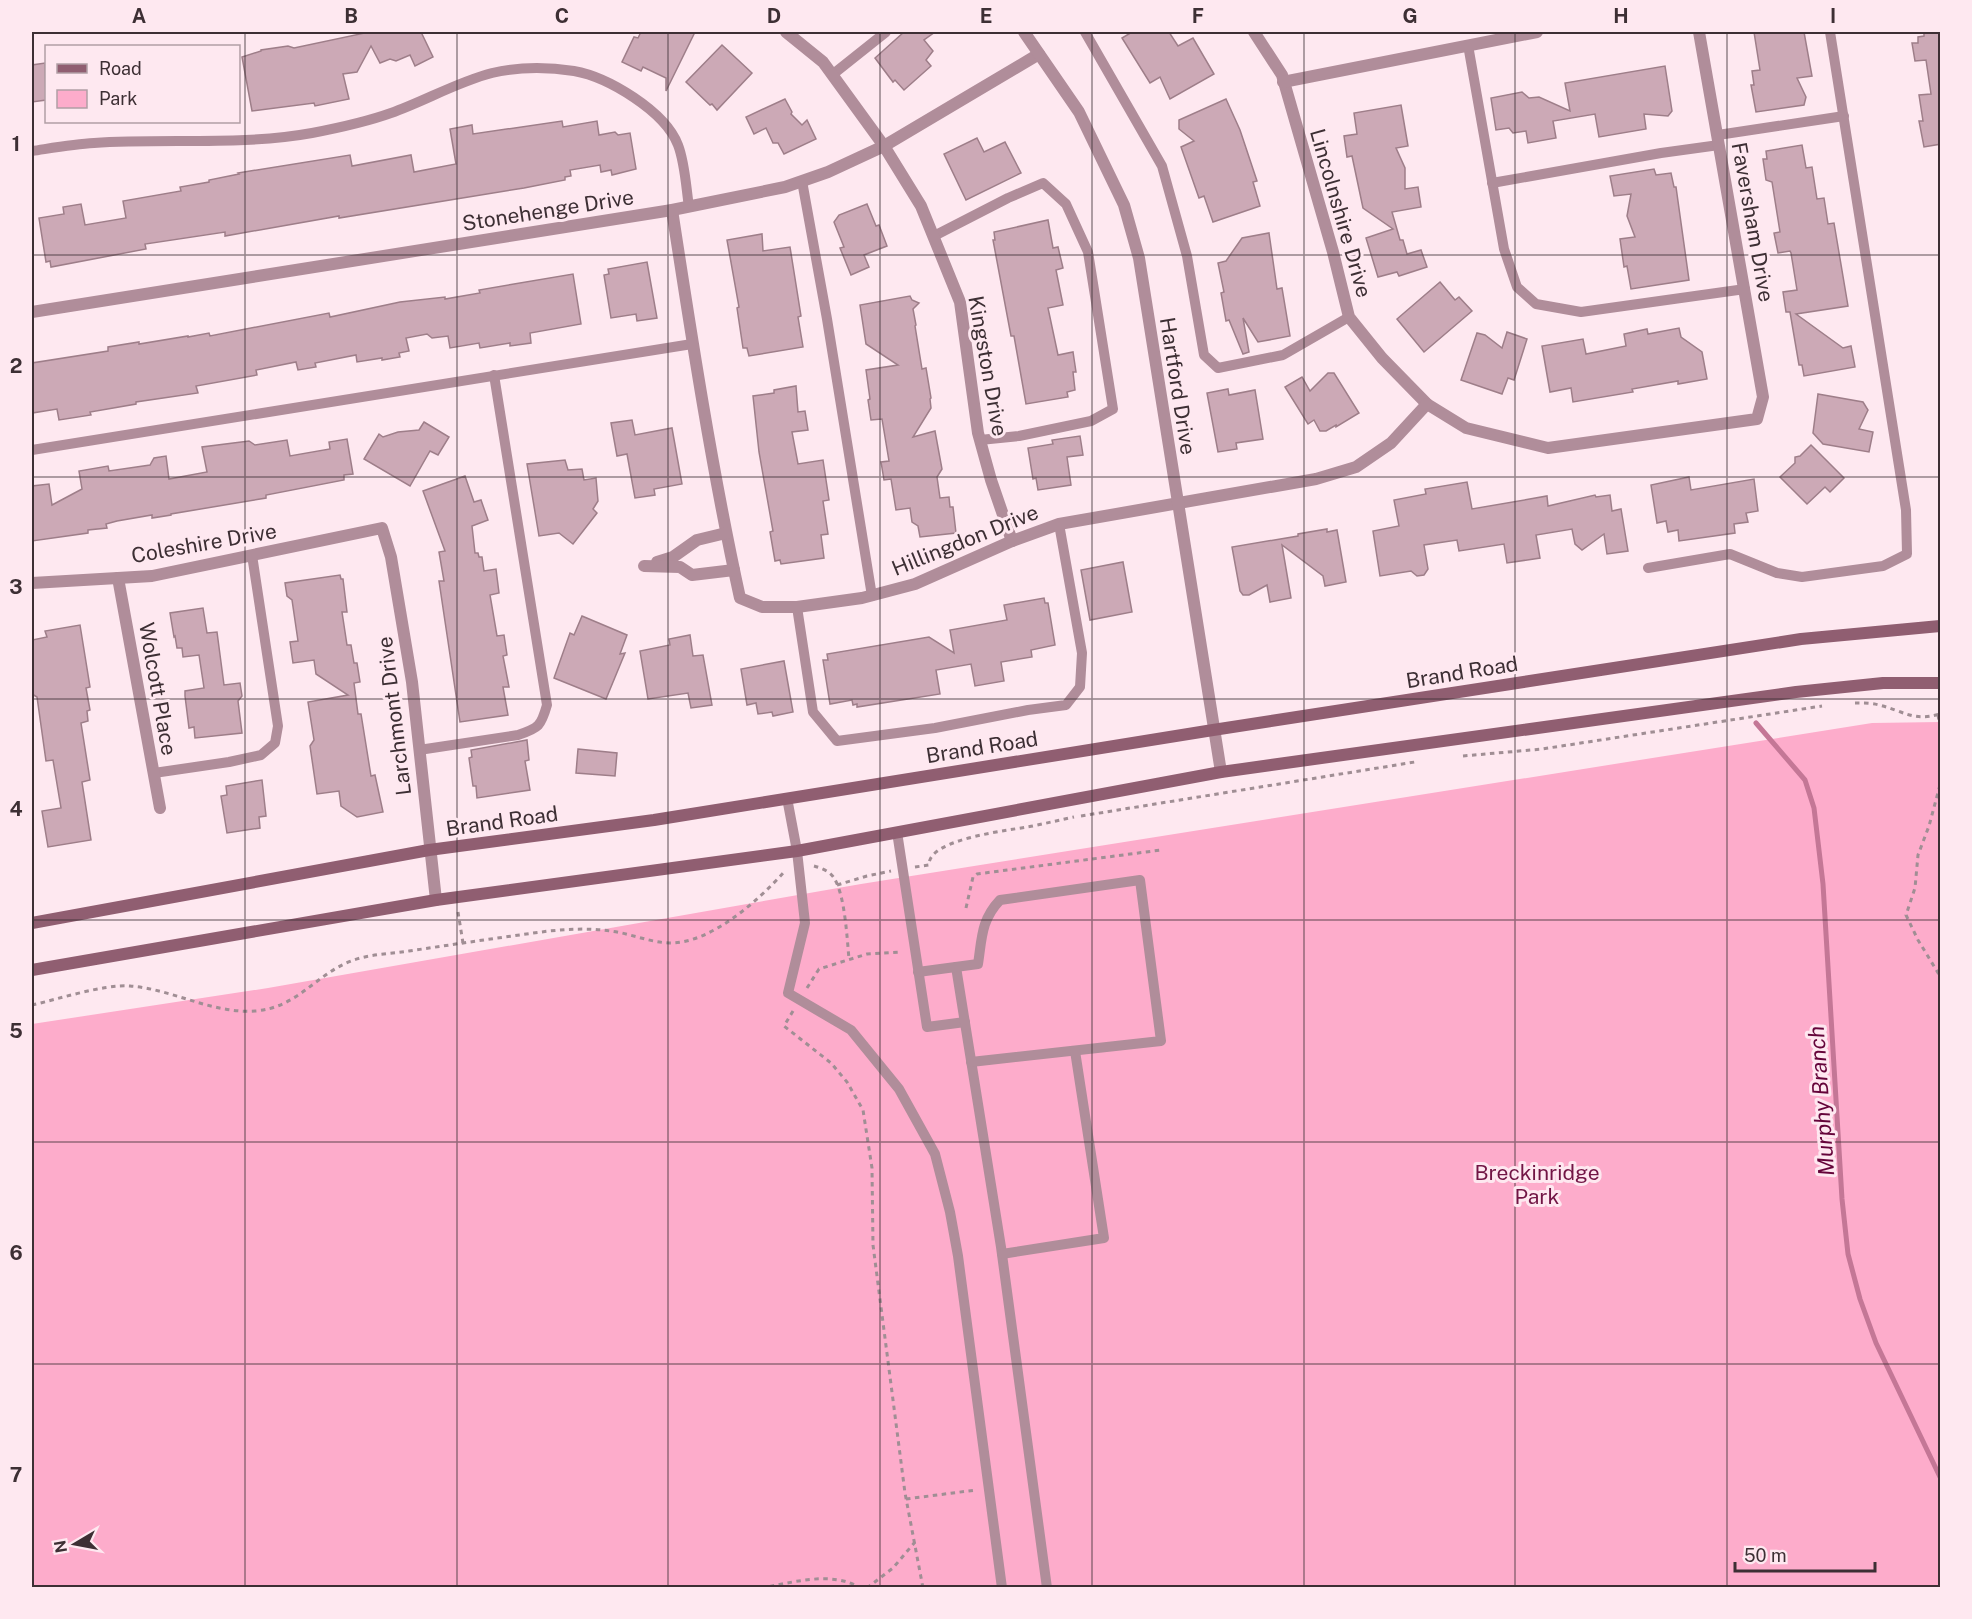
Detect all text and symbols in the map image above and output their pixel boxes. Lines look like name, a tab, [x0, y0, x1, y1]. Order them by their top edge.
text: A	[132, 4, 146, 28]
text: B	[344, 4, 358, 28]
text: C	[555, 4, 569, 28]
text: D	[767, 4, 781, 28]
text: E	[980, 4, 992, 28]
text: F	[1192, 4, 1204, 28]
text: G	[1402, 4, 1418, 28]
text: H	[1613, 4, 1629, 28]
text: I	[1830, 4, 1836, 28]
legend	[45, 45, 240, 123]
text: Road	[99, 58, 142, 79]
text: Park	[99, 88, 137, 109]
street label: Lincolnshire Drive	[1305, 126, 1377, 300]
text: 1	[12, 132, 20, 156]
street label: Faversham Drive	[1727, 140, 1779, 304]
street label: Stonehenge Drive	[460, 184, 636, 236]
street label: Kingston Drive	[963, 294, 1013, 438]
street label: Hartford Drive	[1155, 315, 1201, 457]
text: 2	[10, 354, 22, 378]
street label: Hillingdon Drive	[888, 499, 1042, 581]
street label: Coleshire Drive	[129, 518, 279, 568]
text: 3	[9, 575, 23, 599]
street label: Wolcott Place	[134, 621, 182, 757]
street label: Larchmont Drive	[372, 635, 416, 797]
street label: Brand Road	[1404, 651, 1520, 693]
street label: Brand Road	[924, 726, 1040, 768]
text: 4	[9, 797, 23, 821]
street label: Brand Road	[444, 801, 560, 841]
text: 5	[9, 1019, 23, 1043]
water label: Murphy Branch	[1803, 1025, 1839, 1177]
park label: Breckinridge Park	[1474, 1160, 1600, 1209]
text: 6	[9, 1241, 23, 1265]
text: 7	[10, 1463, 22, 1487]
north arrow	[45, 1514, 105, 1574]
scale bar	[1735, 1535, 1874, 1573]
text: N	[50, 1539, 71, 1554]
text: 50 m	[1744, 1545, 1787, 1566]

